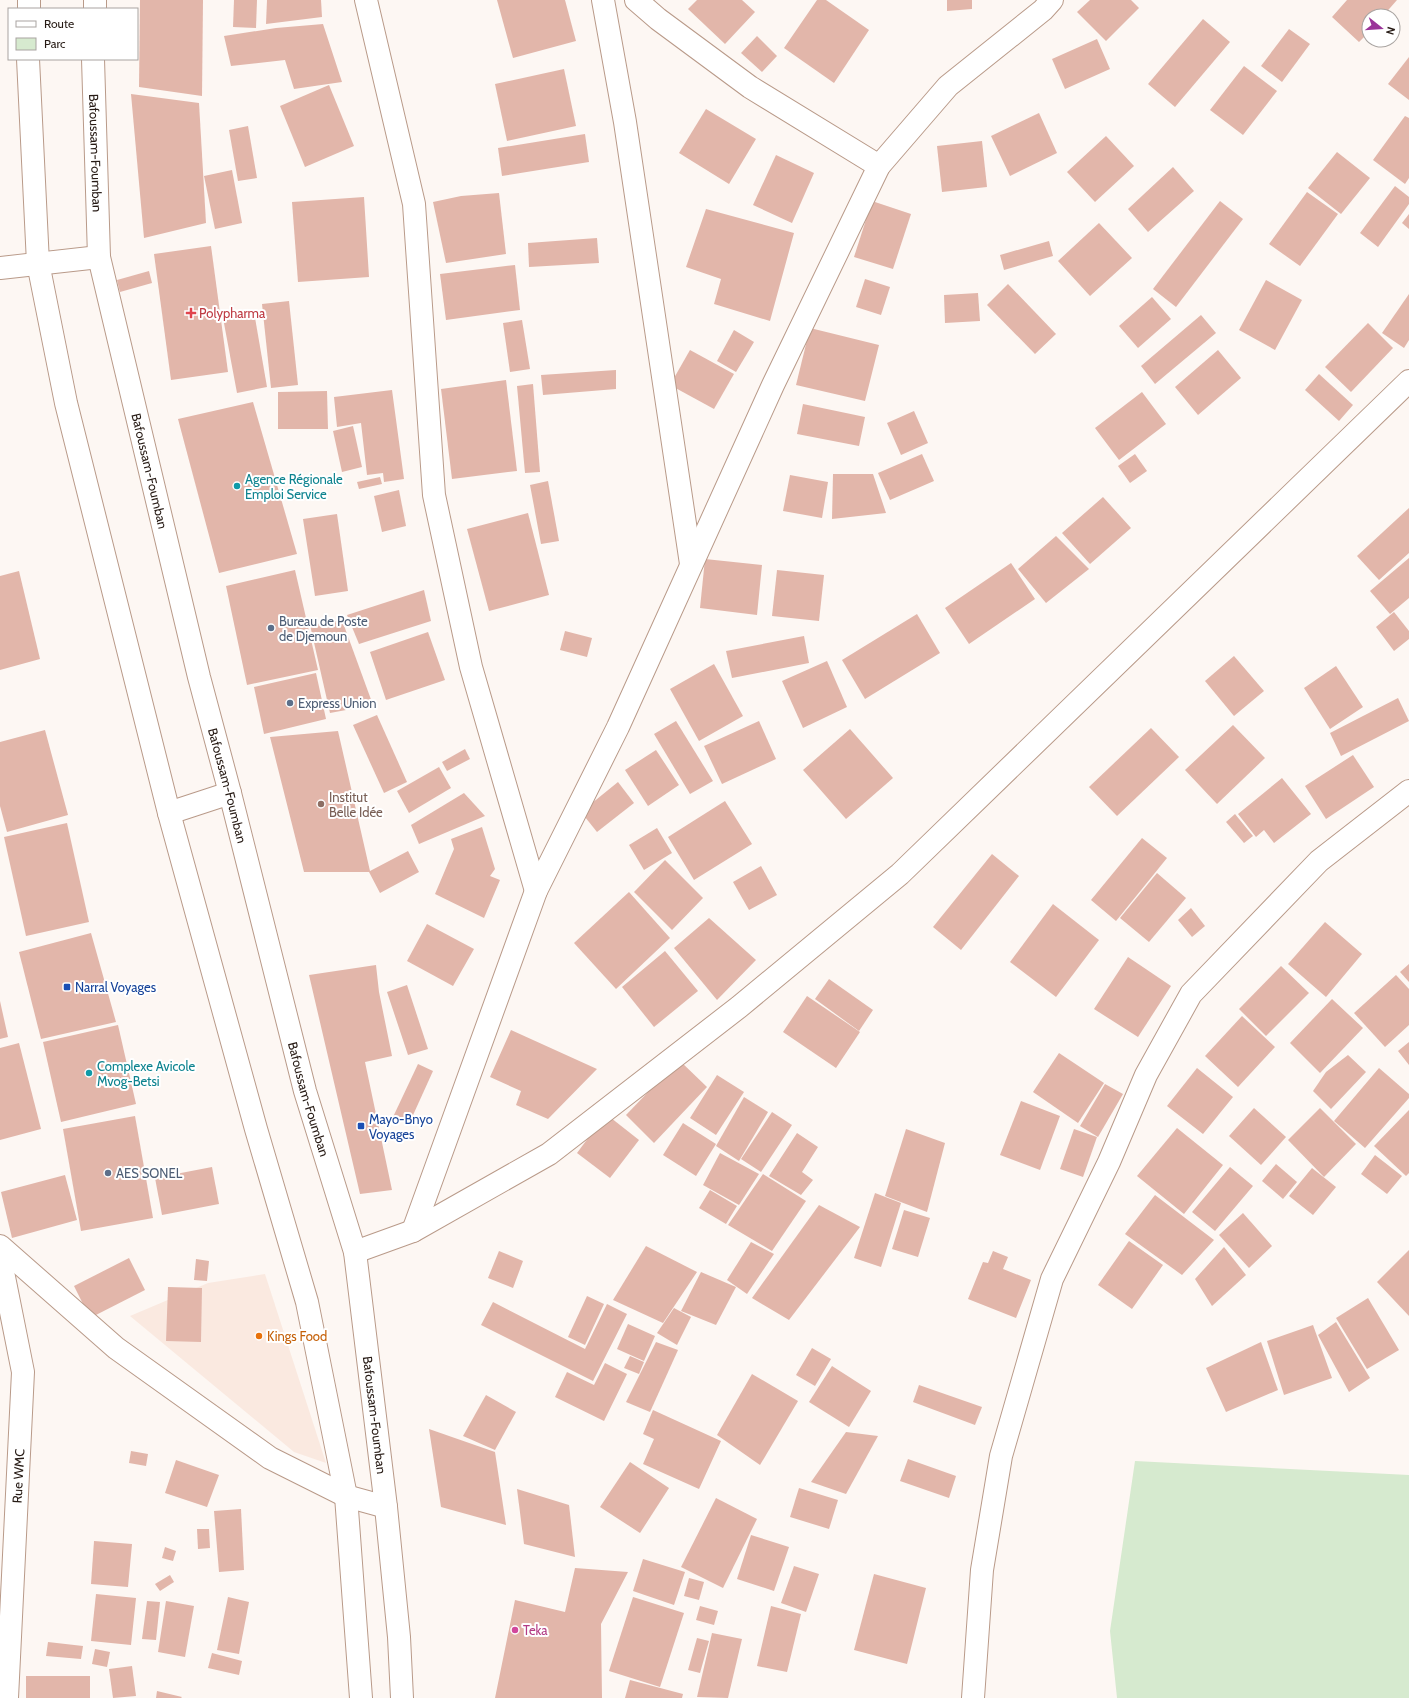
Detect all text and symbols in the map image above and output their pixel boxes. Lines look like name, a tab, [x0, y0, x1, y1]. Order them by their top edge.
legend	[8, 8, 138, 60]
north arrow	[1361, 8, 1401, 48]
text: Route	[44, 16, 74, 31]
text: N	[1383, 25, 1398, 37]
text: Parc	[44, 36, 66, 51]
street label: Bafoussam-Foumban	[86, 94, 106, 212]
place label: Polypharma	[199, 305, 266, 321]
marker: Polypharma	[186, 308, 196, 318]
street label: Bafoussam-Foumban	[128, 411, 171, 530]
place label: Agence Régionale Emploi Service	[245, 471, 343, 502]
marker: Agence Régionale Emploi Service	[232, 481, 242, 491]
place label: Bureau de Poste de Djemoun	[279, 613, 368, 645]
marker: Bureau de Poste de Djemoun	[266, 623, 276, 633]
place label: Express Union	[298, 695, 377, 711]
marker: Express Union	[285, 698, 295, 708]
street label: Bafoussam-Foumban	[205, 726, 250, 845]
place label: Institut Belle Idée	[329, 789, 383, 820]
marker: Institut Belle Idée	[316, 799, 326, 809]
place label: Narral Voyages	[75, 979, 157, 995]
marker: Narral Voyages	[62, 982, 72, 992]
street label: Bafoussam-Foumban	[285, 1040, 333, 1158]
place label: Complexe Avicole Mvog-Betsi	[97, 1058, 195, 1089]
marker: Complexe Avicole Mvog-Betsi	[84, 1068, 94, 1078]
place label: Mayo-Bnyo Voyages	[369, 1111, 433, 1142]
marker: Mayo-Bnyo Voyages	[356, 1121, 366, 1131]
place label: AES SONEL	[116, 1165, 183, 1181]
marker: AES SONEL	[103, 1168, 113, 1178]
place label: Kings Food	[267, 1328, 327, 1344]
marker: Kings Food	[254, 1331, 264, 1341]
street label: Bafoussam-Foumban	[360, 1355, 390, 1475]
street label: Rue WMC	[9, 1448, 27, 1504]
place label: Teka	[523, 1622, 548, 1638]
marker: Teka	[510, 1625, 520, 1635]

